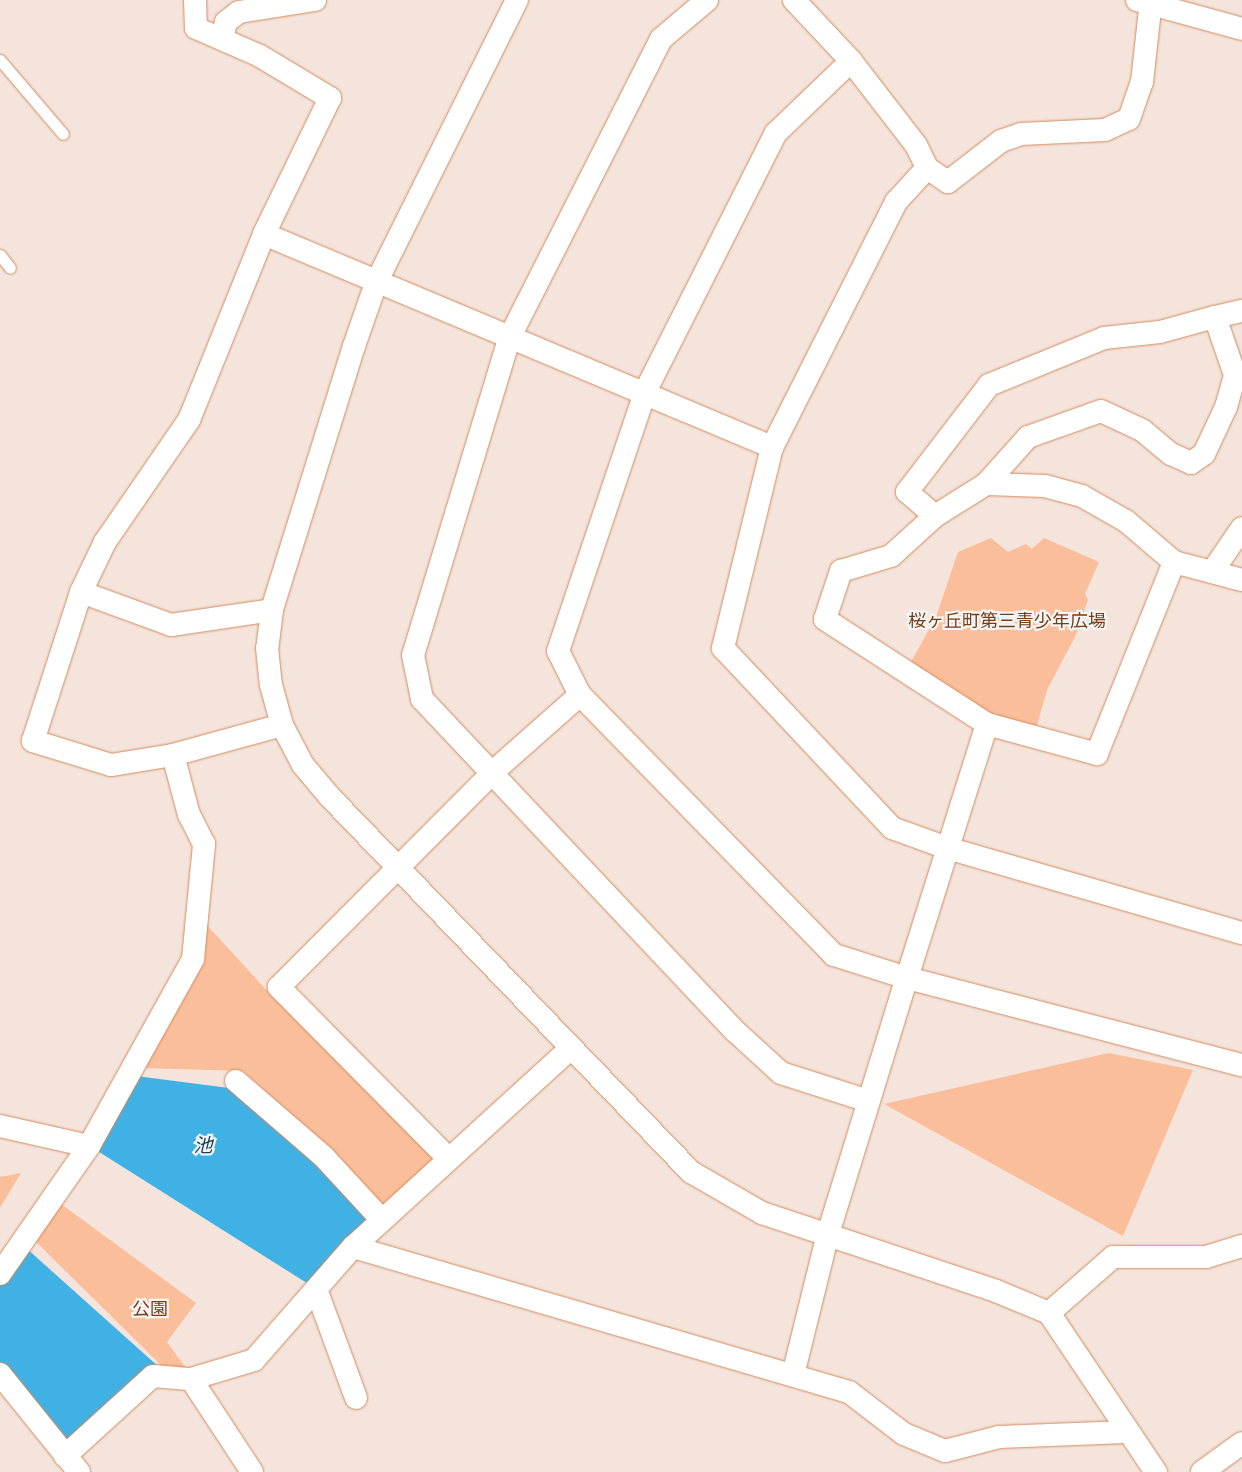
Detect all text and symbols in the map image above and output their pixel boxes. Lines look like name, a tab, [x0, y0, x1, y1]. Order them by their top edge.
park label: 桜ヶ丘町第三青少年広場	[908, 610, 1106, 632]
water label: 池	[194, 1135, 212, 1157]
park label: 公園	[132, 1298, 168, 1320]

